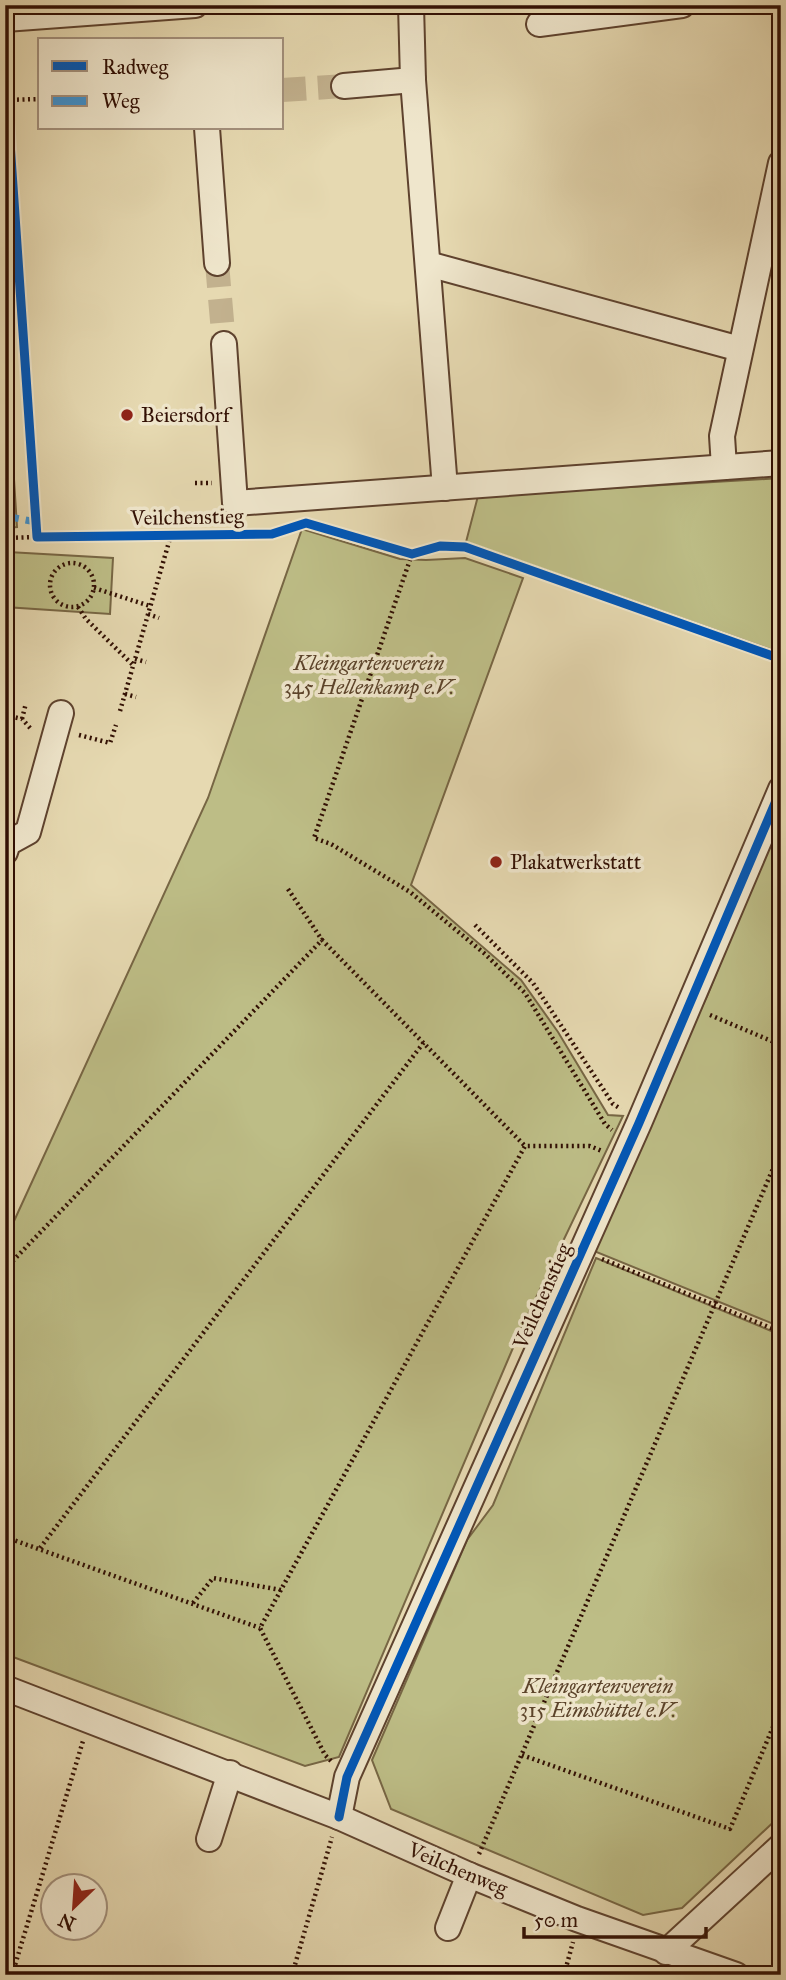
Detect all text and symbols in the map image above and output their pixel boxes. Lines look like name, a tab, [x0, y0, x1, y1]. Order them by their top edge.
legend	[38, 38, 284, 130]
text: Radweg	[102, 54, 168, 80]
text: Weg	[102, 88, 140, 114]
place label: Beiersdorf	[141, 402, 233, 428]
marker: Beiersdorf	[119, 407, 135, 423]
street label: Veilchenstieg	[129, 503, 244, 531]
park label: Kleingartenverein 345 Hellenkamp e.V.	[284, 650, 456, 700]
place label: Plakatwerkstatt	[510, 849, 642, 875]
marker: Plakatwerkstatt	[488, 854, 504, 870]
street label: Veilchenstieg	[507, 1239, 577, 1354]
park label: Kleingartenverein 315 Eimsbüttel e.V.	[520, 1673, 678, 1723]
street label: Veilchenweg	[403, 1836, 512, 1902]
north arrow	[38, 1871, 108, 1941]
scale bar	[524, 1896, 706, 1940]
text: 50 m	[534, 1907, 579, 1933]
text: N	[55, 1908, 79, 1936]

